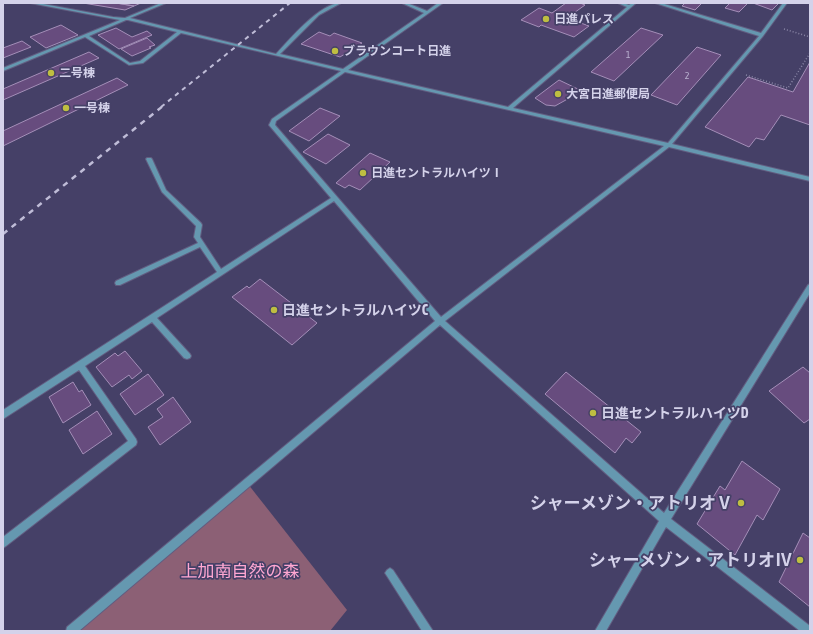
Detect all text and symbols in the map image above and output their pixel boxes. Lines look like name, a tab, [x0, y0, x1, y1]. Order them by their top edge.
place label: 日進パレス	[554, 12, 614, 26]
marker: 日進パレス	[541, 14, 551, 24]
place label: ブラウンコート日進	[343, 44, 451, 58]
marker: ブラウンコート日進	[330, 46, 340, 56]
house number: 1	[626, 49, 631, 60]
place label: 二号棟	[59, 66, 95, 80]
marker: 二号棟	[46, 68, 56, 78]
house number: 2	[685, 70, 690, 81]
place label: 大宮日進郵便局	[566, 87, 650, 101]
marker: 大宮日進郵便局	[553, 89, 563, 99]
place label: 一号棟	[74, 101, 110, 115]
marker: 一号棟	[61, 103, 71, 113]
place label: 日進セントラルハイツⅠ	[371, 166, 503, 180]
marker: 日進セントラルハイツⅠ	[358, 168, 368, 178]
place label: 日進セントラルハイツC	[282, 302, 429, 318]
marker: 日進セントラルハイツC	[269, 305, 279, 315]
place label: 日進セントラルハイツD	[601, 405, 749, 421]
marker: 日進セントラルハイツD	[588, 408, 598, 418]
place label: シャーメゾン・アトリオⅤ	[530, 493, 733, 513]
marker: シャーメゾン・アトリオⅤ	[736, 498, 746, 508]
place label: シャーメゾン・アトリオⅣ	[589, 550, 792, 570]
marker: シャーメゾン・アトリオⅣ	[795, 555, 805, 565]
park label: 上加南自然の森	[181, 561, 300, 581]

